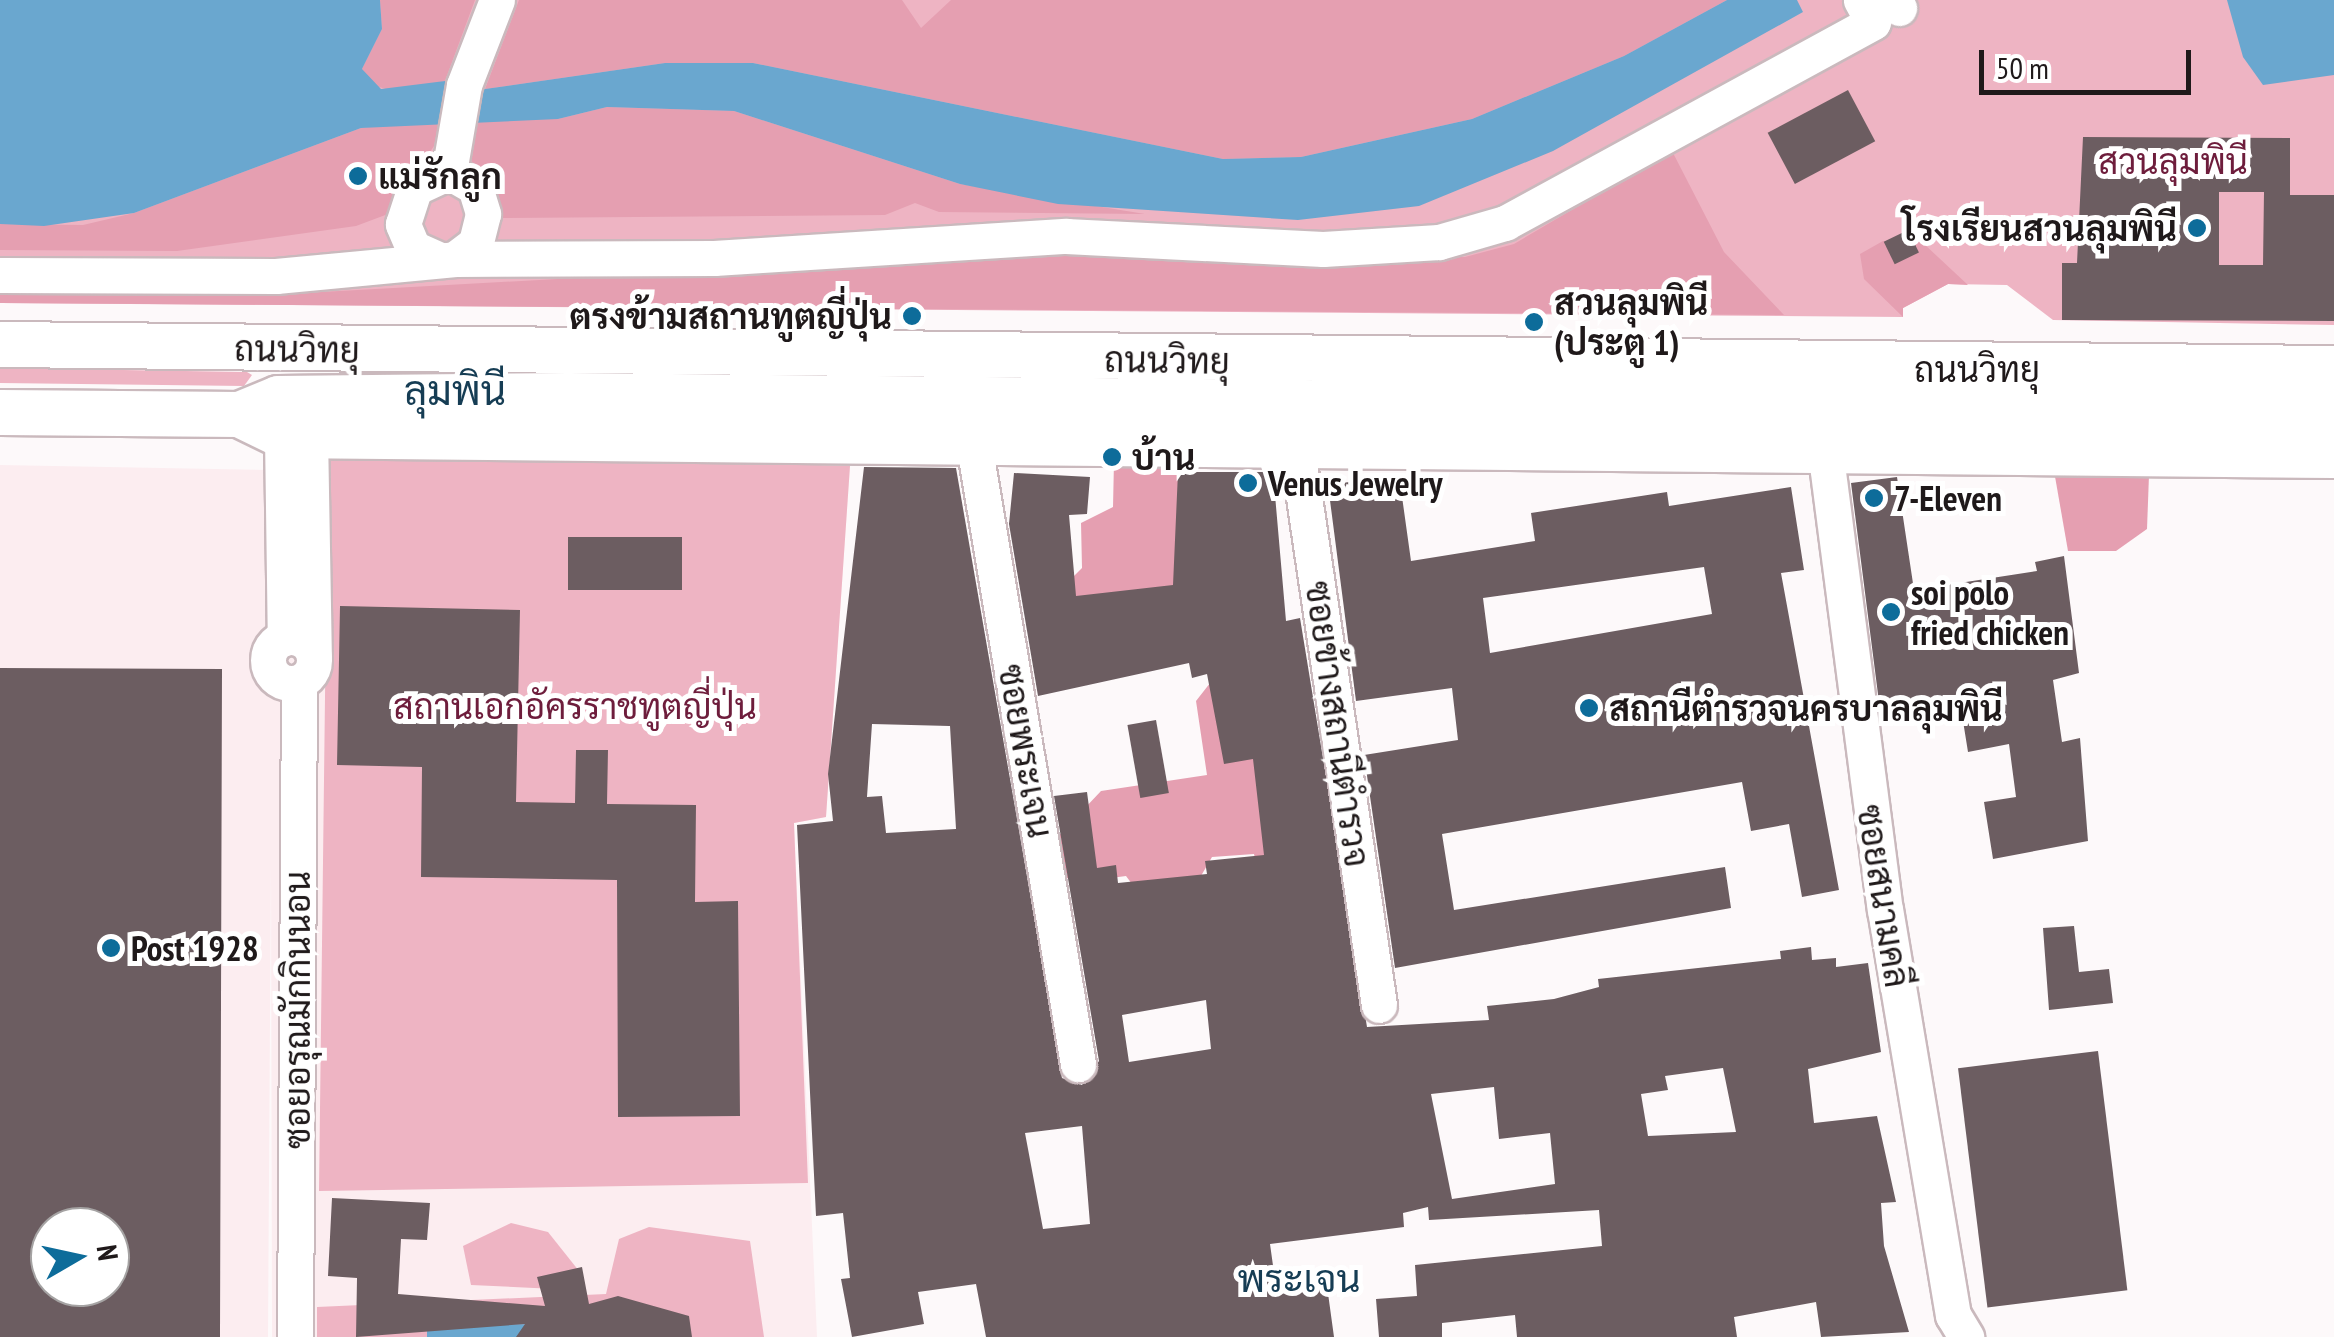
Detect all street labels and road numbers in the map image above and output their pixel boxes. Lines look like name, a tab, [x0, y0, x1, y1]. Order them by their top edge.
street label: ถนนวิทยุ	[234, 327, 360, 371]
street label: ถนนวิทยุ	[1104, 338, 1230, 382]
street label: ถนนวิทยุ	[1914, 348, 2040, 390]
street label: ซอยข้างสถานีตำรวจ	[1297, 578, 1379, 870]
street label: ซอยพระเจน	[990, 661, 1062, 841]
street label: ซอยสนามคลี	[1849, 802, 1919, 990]
street label: ซอยอรุณมักกินนอน	[276, 871, 318, 1149]

